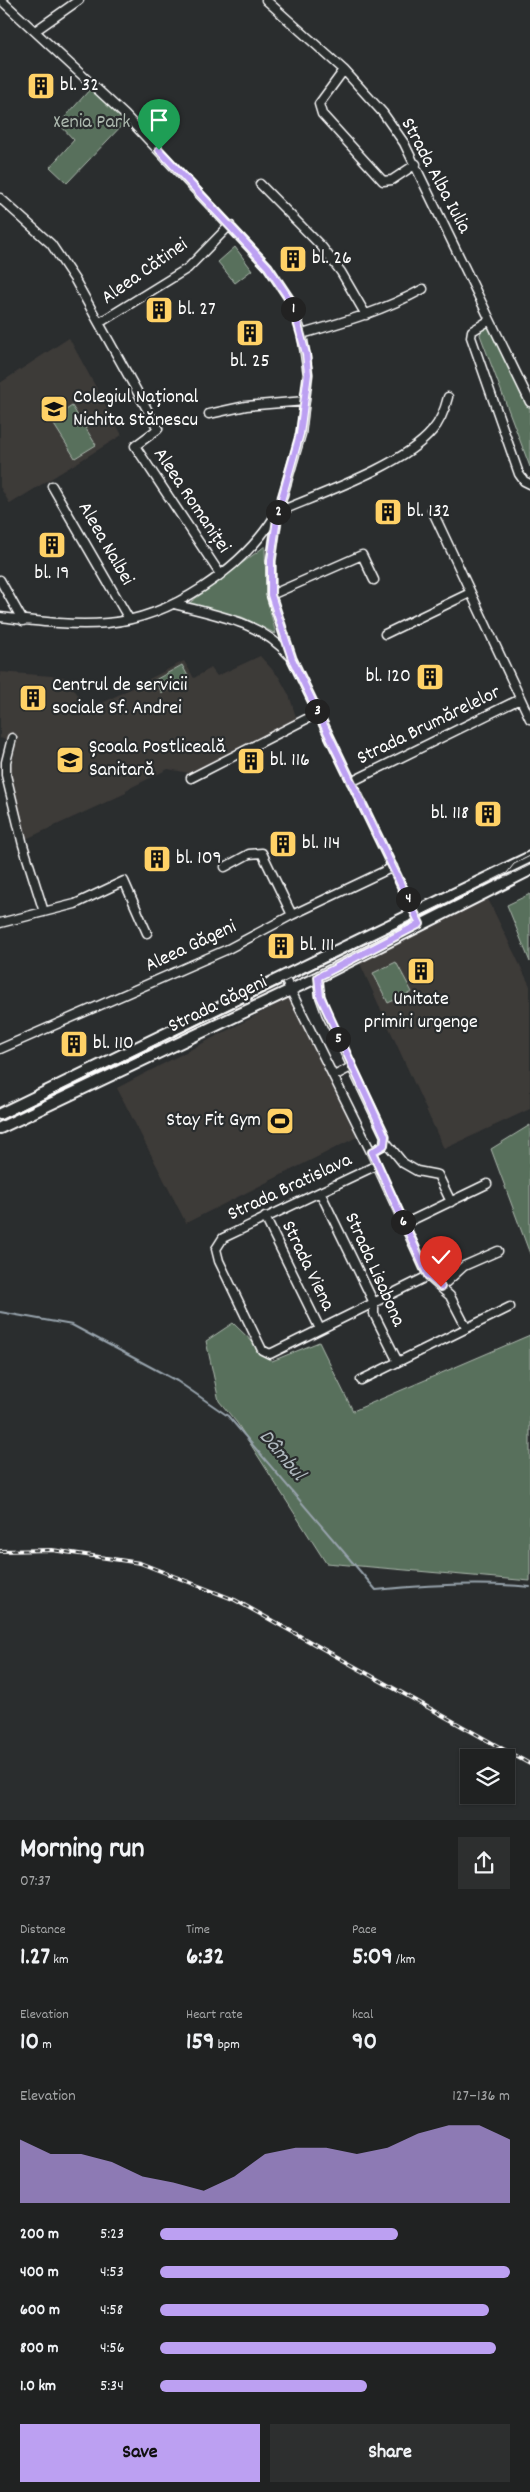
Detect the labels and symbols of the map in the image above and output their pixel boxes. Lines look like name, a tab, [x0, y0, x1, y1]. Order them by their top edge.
building icon: bl. 32	[26, 71, 56, 101]
place label: bl. 32	[60, 72, 99, 100]
pin	[138, 99, 180, 150]
park label: Xenia Park	[54, 109, 130, 137]
street label: Strada Alba Iulia	[393, 113, 478, 239]
street label: Aleea Cătinei	[96, 232, 194, 312]
building icon: bl. 26	[278, 244, 308, 274]
place label: bl. 26	[312, 245, 352, 273]
building icon: bl. 27	[144, 295, 174, 325]
place label: bl. 27	[178, 296, 216, 324]
pin: 1	[280, 296, 306, 322]
building icon: bl. 25	[235, 318, 265, 348]
place label: bl. 25	[230, 348, 270, 376]
place label: Colegiul Național Nichita Stănescu	[73, 384, 199, 435]
school or university icon: Colegiul Național Nichita Stănescu	[39, 394, 69, 424]
street label: Aleea Romaniței	[145, 443, 237, 560]
street label: Aleea Nalbei	[70, 497, 140, 591]
building icon: bl. 132	[373, 497, 403, 527]
place label: bl. 132	[407, 498, 450, 526]
pin: 2	[266, 500, 290, 524]
building icon: bl. 19	[37, 530, 67, 560]
place label: bl. 19	[35, 560, 69, 588]
building icon: bl. 120	[415, 662, 445, 692]
place label: bl. 120	[366, 663, 411, 691]
place label: Centrul de servicii sociale Sf. Andrei	[52, 672, 188, 723]
street label: Strada Brumărelelor	[353, 679, 506, 773]
building icon: Centrul de servicii sociale Sf. Andrei	[18, 683, 48, 713]
pin: 3	[304, 698, 330, 724]
place label: Școala Postliceală Sanitară	[89, 734, 225, 785]
school or university icon: Școala Postliceală Sanitară	[55, 745, 85, 775]
building icon: bl. 116	[236, 746, 266, 776]
place label: bl. 116	[270, 747, 310, 775]
building icon: bl. 118	[473, 799, 503, 829]
place label: bl. 118	[431, 800, 469, 828]
building icon: bl. 114	[268, 829, 298, 859]
place label: bl. 114	[302, 830, 340, 858]
building icon: bl. 109	[142, 844, 172, 874]
place label: bl. 109	[176, 845, 222, 873]
pin: 4	[396, 886, 420, 912]
street label: Aleea Găgeni	[141, 914, 242, 980]
building icon: bl. 111	[266, 931, 296, 961]
place label: bl. 111	[300, 932, 334, 960]
building icon: Unitate primiri urgenge	[406, 956, 436, 986]
street label: Strada Găgeni	[164, 969, 272, 1041]
place label: Unitate primiri urgenge	[364, 986, 478, 1037]
pin: 5	[326, 1026, 350, 1052]
building icon: bl. 110	[59, 1029, 89, 1059]
place label: bl. 110	[93, 1030, 134, 1058]
sports icon: Stay Fit Gym	[265, 1106, 295, 1136]
place label: Stay Fit Gym	[166, 1107, 261, 1135]
street label: Strada Bratislava	[223, 1147, 357, 1229]
street label: Strada Lisabona	[336, 1209, 412, 1332]
pin: 6	[390, 1210, 416, 1234]
street label: Strada Viena	[273, 1216, 341, 1316]
pin	[420, 1236, 462, 1287]
water label: Dâmbul	[251, 1424, 313, 1490]

